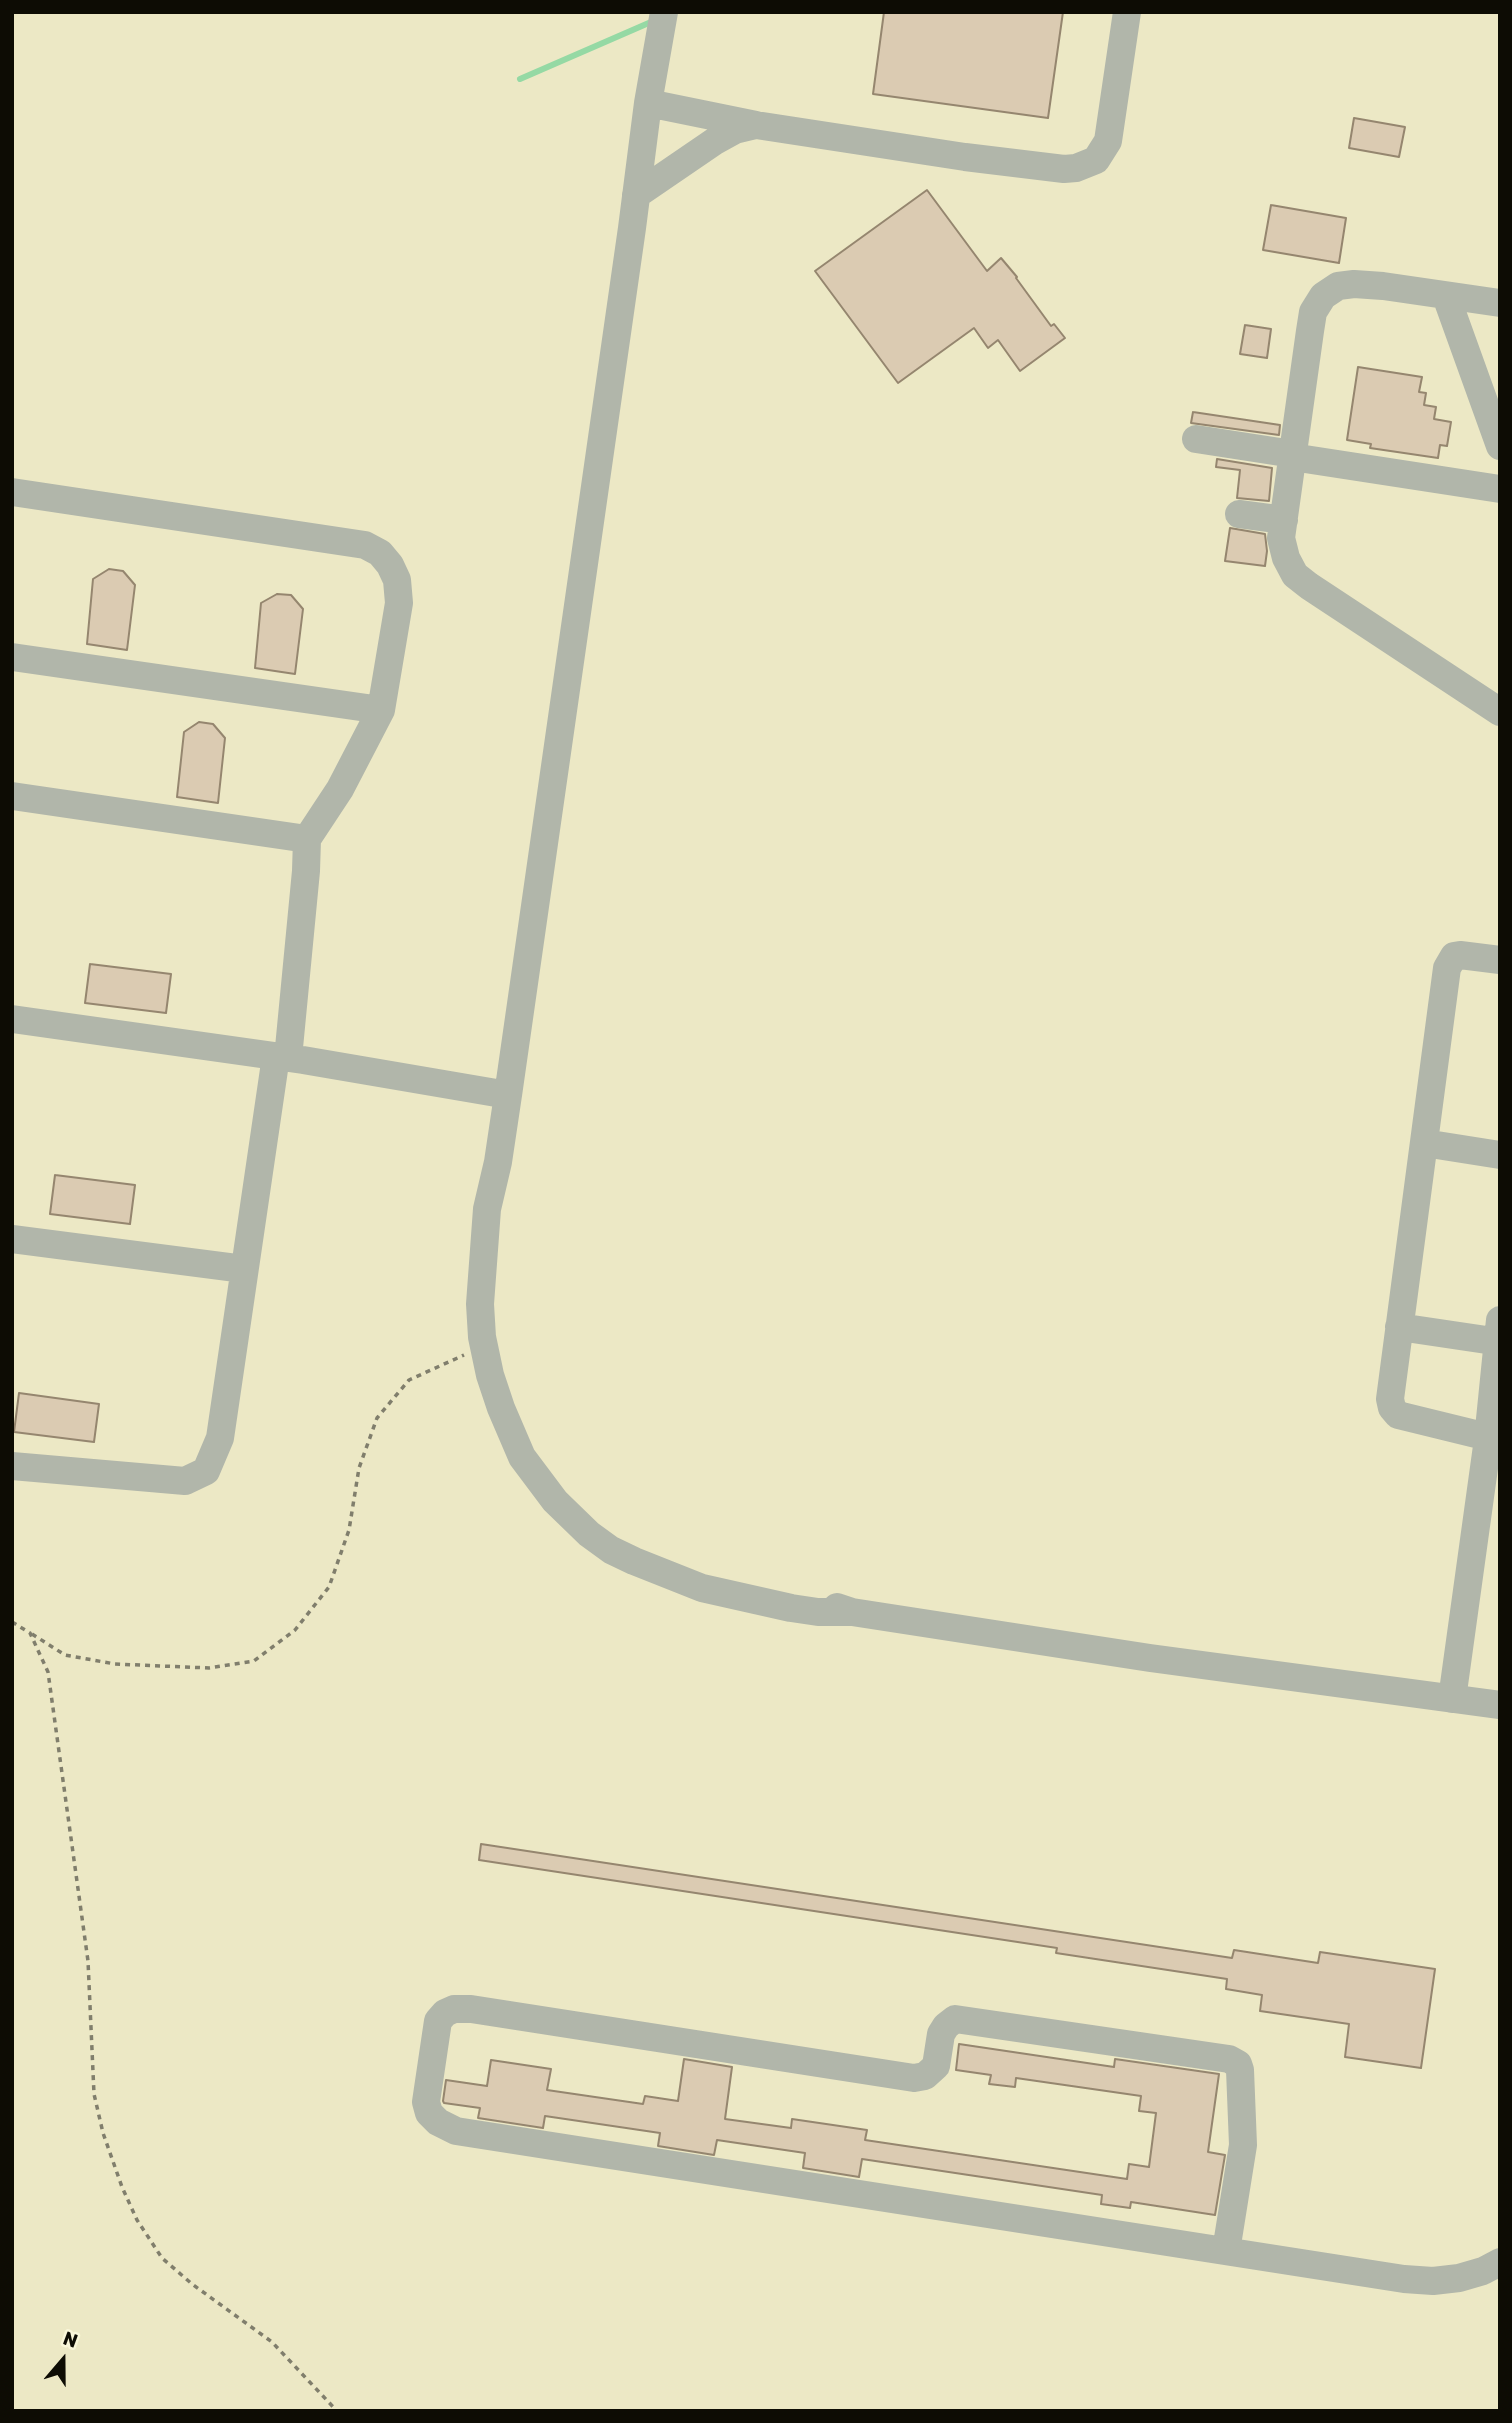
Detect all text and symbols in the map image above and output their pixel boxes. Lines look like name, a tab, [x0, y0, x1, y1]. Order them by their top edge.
north arrow	[28, 2325, 98, 2395]
text: N	[60, 2327, 81, 2353]

